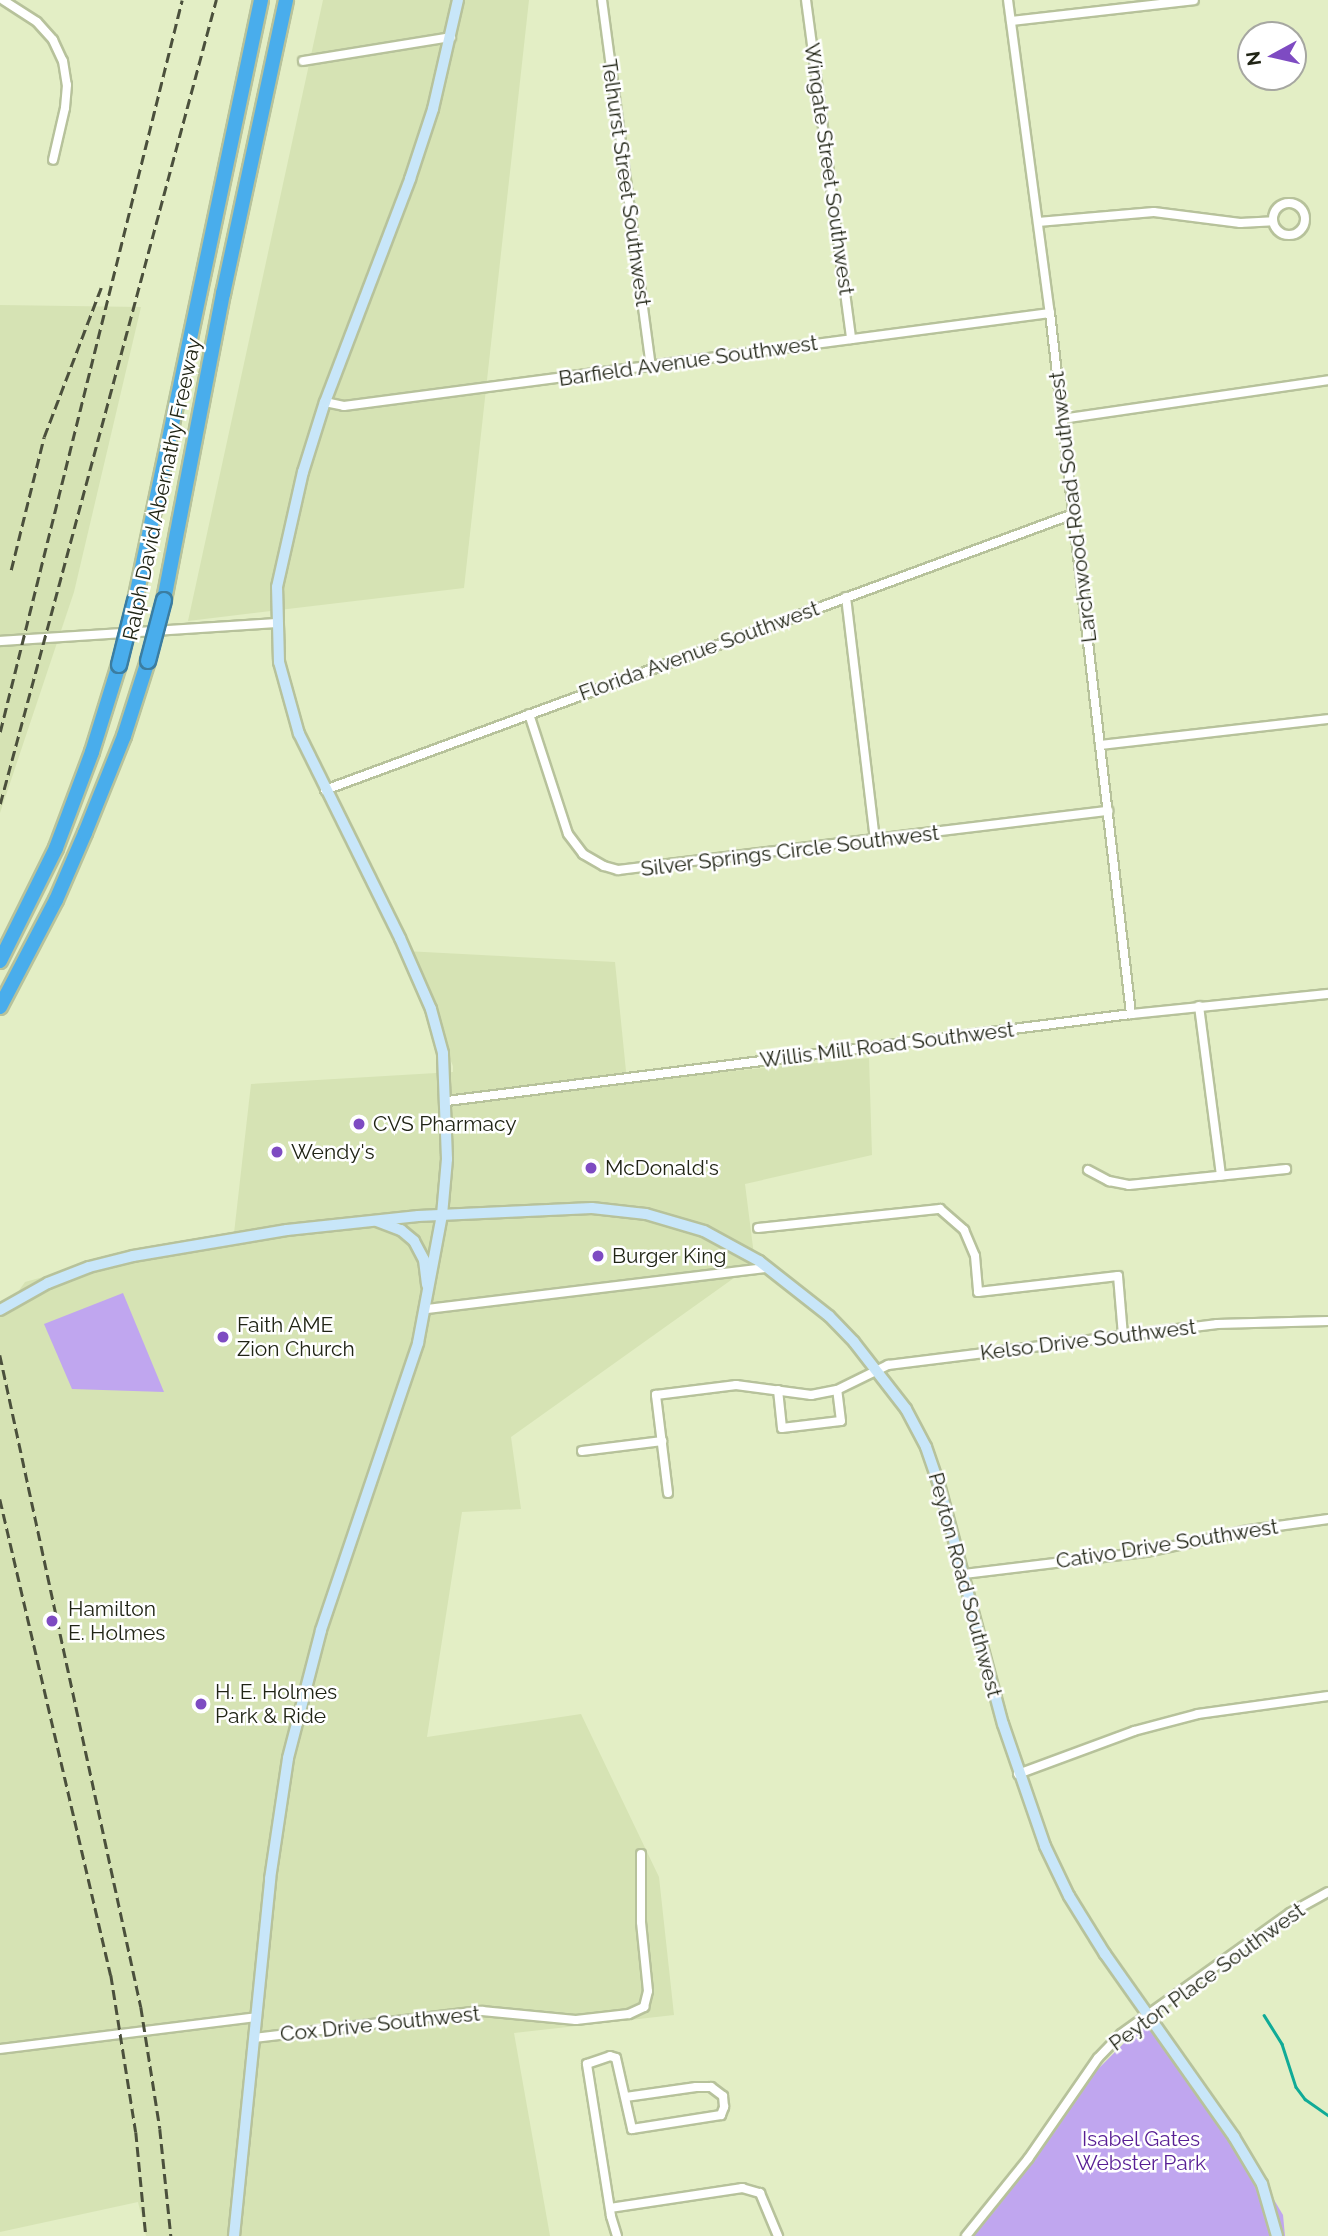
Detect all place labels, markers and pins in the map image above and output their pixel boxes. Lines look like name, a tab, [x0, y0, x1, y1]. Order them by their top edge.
place label: CVS Pharmacy	[373, 1111, 517, 1137]
marker: CVS Pharmacy	[351, 1116, 367, 1132]
place label: Wendy's	[291, 1139, 375, 1165]
marker: Wendy's	[269, 1144, 285, 1160]
place label: McDonald's	[605, 1155, 719, 1181]
marker: McDonald's	[583, 1160, 599, 1176]
place label: Burger King	[612, 1243, 727, 1269]
marker: Burger King	[590, 1248, 606, 1264]
place label: Faith AME Zion Church	[237, 1312, 355, 1362]
marker: Faith AME Zion Church	[215, 1329, 231, 1345]
place label: Hamilton E. Holmes	[68, 1596, 165, 1646]
marker: Hamilton E. Holmes	[42, 1611, 62, 1631]
place label: H. E. Holmes Park & Ride	[215, 1679, 337, 1729]
marker: H. E. Holmes Park & Ride	[193, 1696, 209, 1712]

